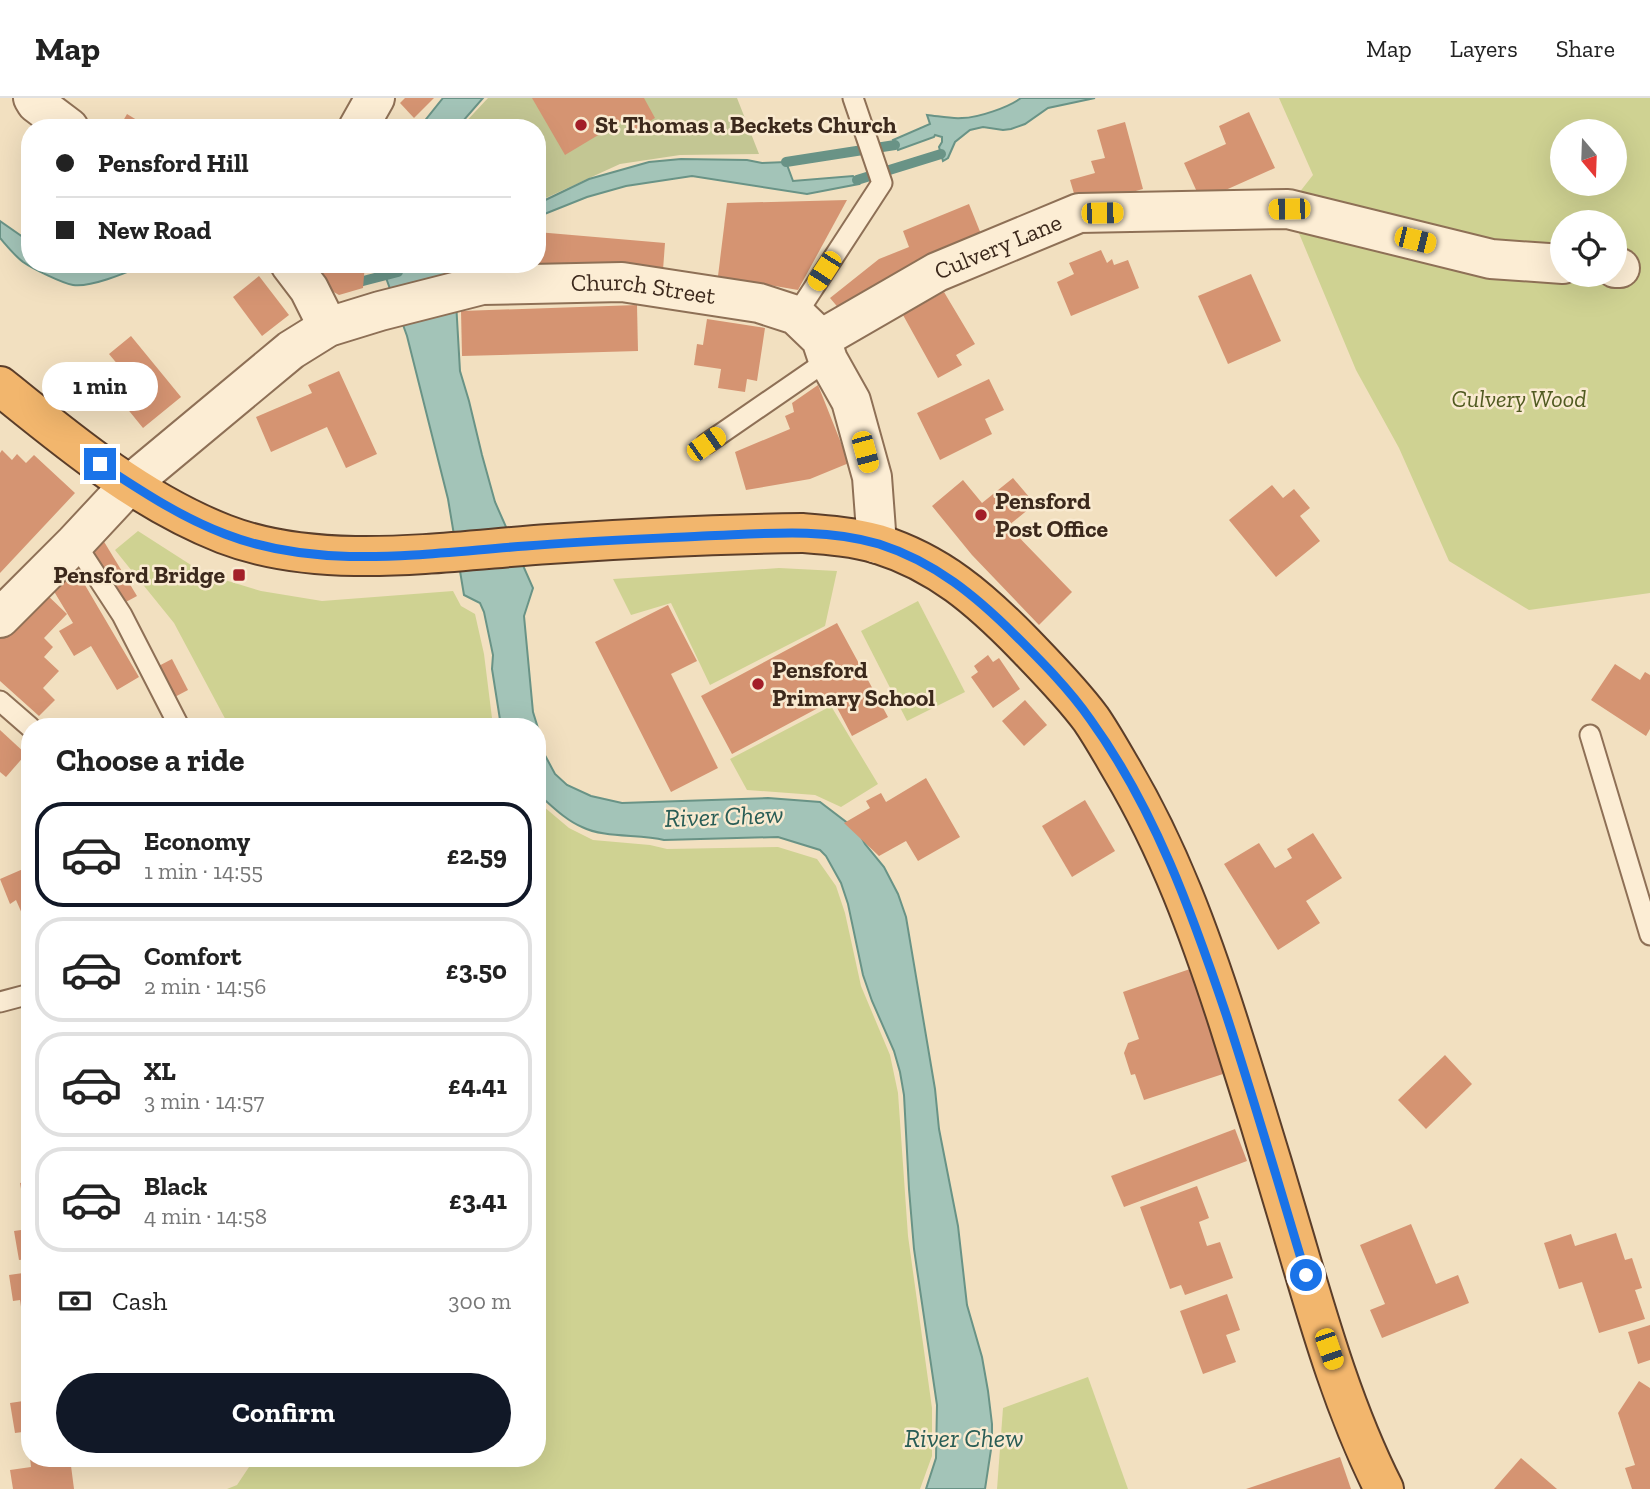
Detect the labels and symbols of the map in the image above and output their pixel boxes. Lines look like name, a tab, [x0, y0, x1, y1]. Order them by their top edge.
place label: St Thomas a Beckets Church	[595, 110, 897, 139]
marker: St Thomas a Beckets Church	[573, 117, 589, 133]
north arrow	[1550, 119, 1628, 196]
car	[1268, 198, 1311, 220]
car	[1081, 202, 1124, 224]
street label: Culvery Lane	[930, 207, 1066, 286]
car	[1393, 225, 1438, 255]
car	[804, 248, 845, 294]
street label: Church Street	[570, 267, 718, 310]
callout: 1 min	[42, 362, 158, 412]
park label: Culvery Wood	[1452, 384, 1586, 413]
car	[683, 423, 730, 465]
car	[850, 429, 881, 475]
route end	[84, 448, 116, 480]
place label: Pensford Post Office	[995, 486, 1108, 543]
marker: Pensford Post Office	[973, 507, 989, 523]
place label: Pensford Bridge	[53, 560, 225, 589]
marker: Pensford Bridge	[231, 567, 247, 583]
place label: Pensford Primary School	[772, 655, 935, 712]
marker: Pensford Primary School	[750, 676, 766, 692]
water label: River Chew	[664, 798, 784, 834]
route start	[1290, 1259, 1322, 1291]
car	[1313, 1326, 1346, 1372]
water label: River Chew	[904, 1422, 1024, 1454]

